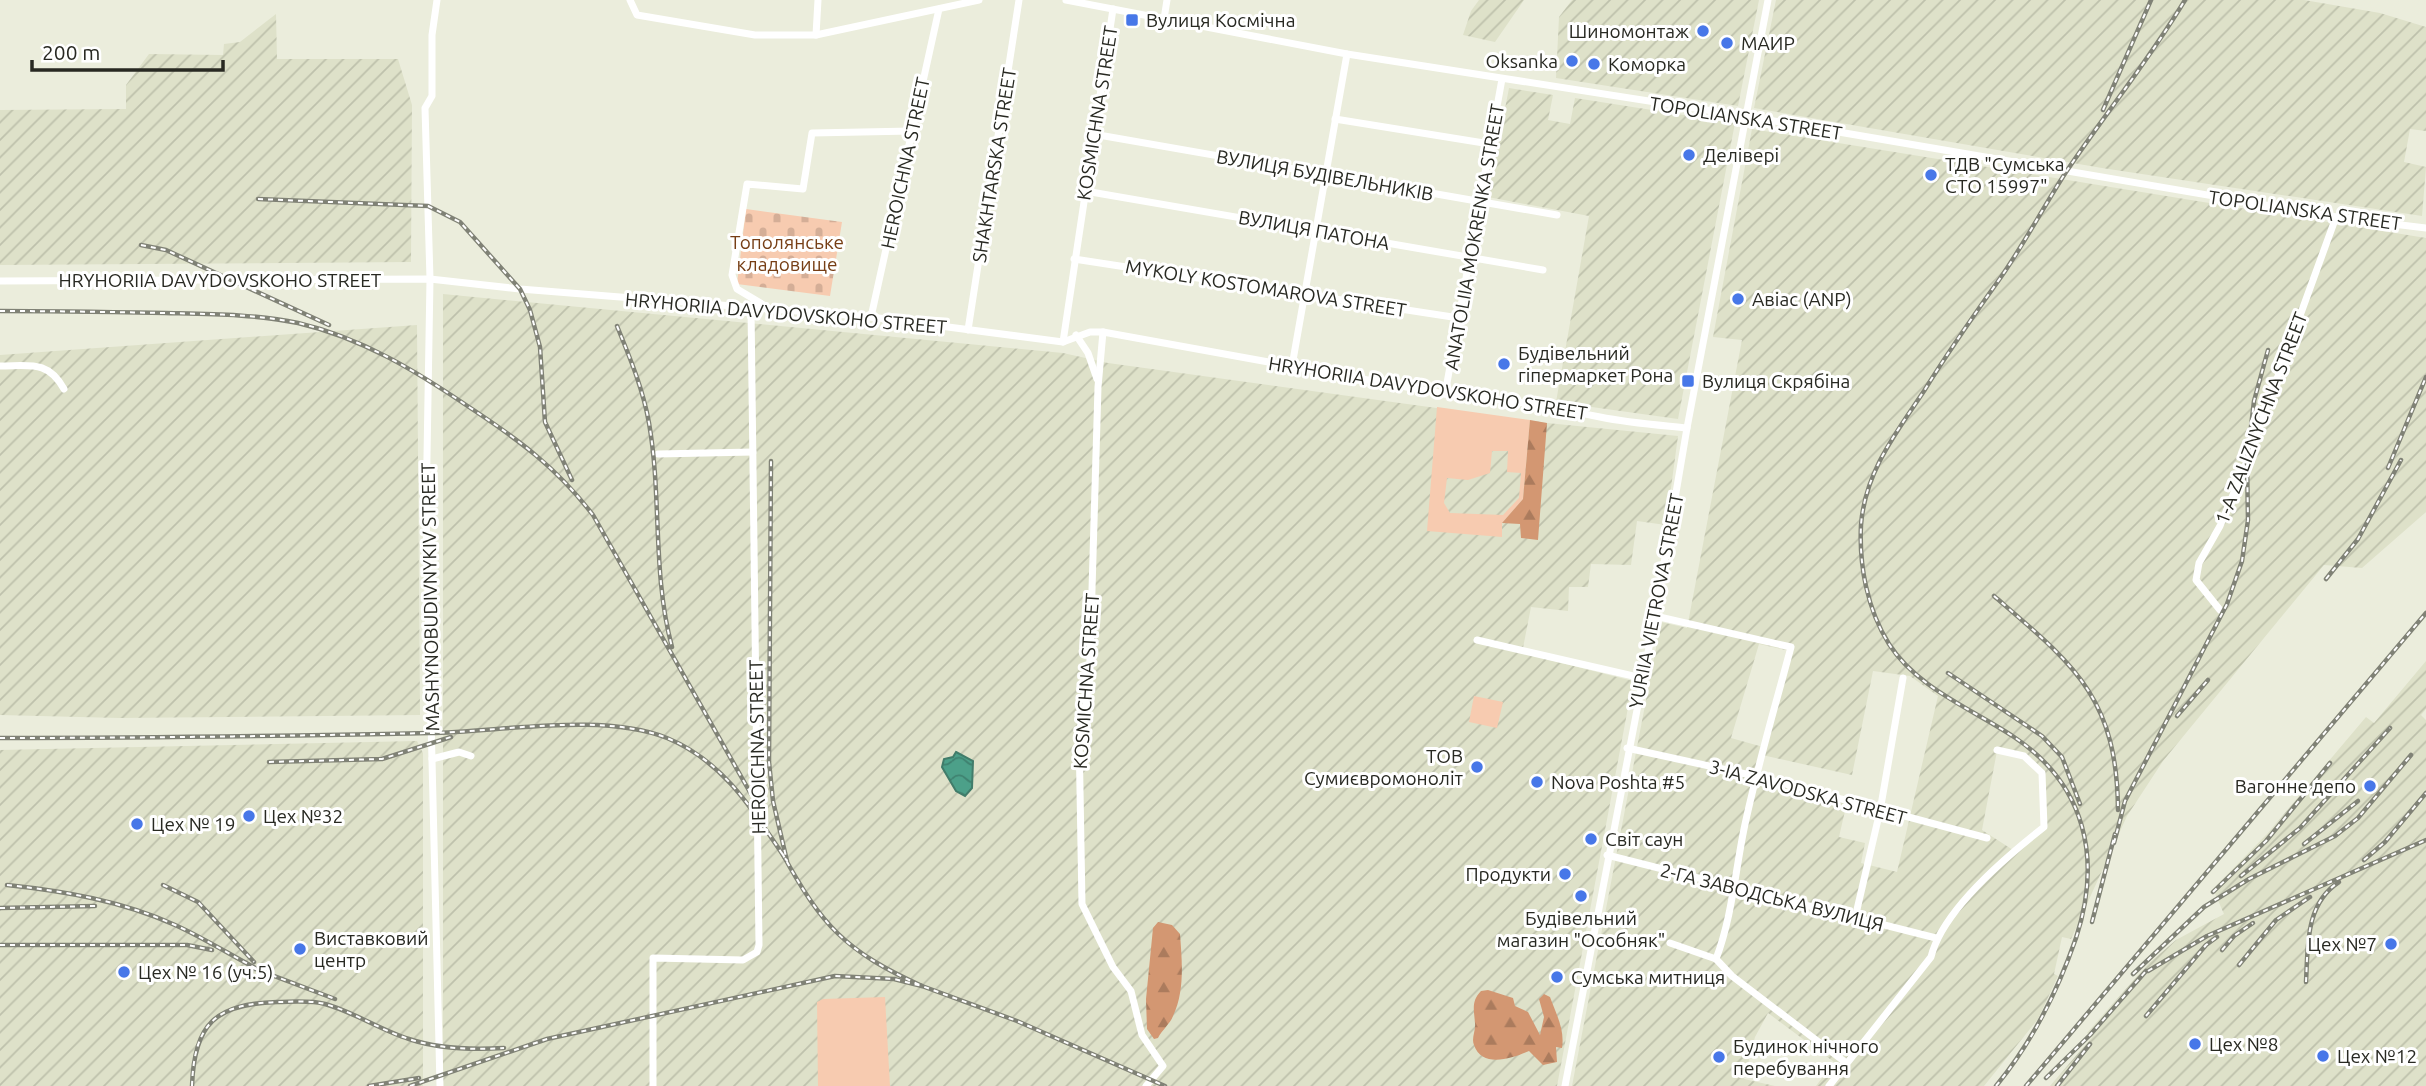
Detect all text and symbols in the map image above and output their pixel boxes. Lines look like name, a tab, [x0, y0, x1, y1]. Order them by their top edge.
place label: Вулиця Космічна	[1146, 9, 1295, 31]
marker: Вулиця Космічна	[1124, 12, 1140, 28]
place label: Шиномонтаж	[1569, 20, 1689, 42]
marker: Шиномонтаж	[1695, 23, 1711, 39]
street label: KOSMICHNA STREET	[1072, 24, 1122, 202]
scale bar	[32, 28, 222, 72]
place label: МАИР	[1741, 32, 1795, 54]
marker: МАИР	[1719, 35, 1735, 51]
text: 200 m	[42, 40, 100, 64]
place label: Oksanka	[1485, 50, 1558, 72]
marker: Oksanka	[1564, 53, 1580, 69]
place label: Коморка	[1608, 53, 1686, 75]
marker: Коморка	[1586, 56, 1602, 72]
street label: SHAKHTARSKA STREET	[968, 65, 1020, 264]
street label: HEROICHNA STREET	[876, 75, 934, 251]
street label: TOPOLIANSKA STREET	[1648, 92, 1844, 144]
street label: ANATOLIIA MOKRENKA STREET	[1440, 102, 1508, 372]
place label: Делівері	[1703, 144, 1779, 166]
street label: ВУЛИЦЯ БУДІВЕЛЬНИКІВ	[1215, 145, 1435, 205]
marker: Делівері	[1681, 147, 1697, 163]
place label: ТДВ "Сумська СТО 15997"	[1945, 153, 2065, 197]
marker: ТДВ "Сумська СТО 15997"	[1923, 167, 1939, 183]
street label: TOPOLIANSKA STREET	[2207, 186, 2403, 234]
street label: ВУЛИЦЯ ПАТОНА	[1237, 206, 1392, 254]
park label: Тополянське кладовище	[730, 231, 844, 275]
street label: MYKOLY KOSTOMAROVA STREET	[1124, 255, 1409, 321]
street label: HRYHORIIA DAVYDOVSKOHO STREET	[59, 269, 382, 291]
street label: HRYHORIIA DAVYDOVSKOHO STREET	[624, 288, 948, 338]
place label: Авіас (ANP)	[1752, 288, 1852, 310]
marker: Авіас (ANP)	[1730, 291, 1746, 307]
street label: 1-A ZALIZNYCHNA STREET	[2210, 309, 2312, 527]
place label: Будівельний гіпермаркет Рона	[1518, 342, 1673, 386]
street label: HRYHORIIA DAVYDOVSKOHO STREET	[1267, 352, 1590, 424]
marker: Будівельний гіпермаркет Рона	[1496, 356, 1512, 372]
place label: Вулиця Скрябіна	[1702, 370, 1850, 392]
marker: Вулиця Скрябіна	[1680, 373, 1696, 389]
street label: MASHYNOBUDIVNYKIV STREET	[417, 462, 443, 732]
street label: YURIIA VIETROVA STREET	[1624, 491, 1688, 710]
street label: KOSMICHNA STREET	[1069, 592, 1103, 770]
street label: HEROICHNA STREET	[744, 659, 770, 835]
place label: ТОВ Сумиєвромоноліт	[1304, 745, 1464, 789]
street label: 3-IA ZAVODSKA STREET	[1707, 755, 1909, 829]
marker: ТОВ Сумиєвромоноліт	[1469, 759, 1485, 775]
place label: Nova Poshta #5	[1551, 771, 1685, 793]
marker: Nova Poshta #5	[1529, 774, 1545, 790]
place label: Вагонне депо	[2235, 775, 2356, 797]
marker: Вагонне депо	[2362, 778, 2378, 794]
place label: Цех №32	[263, 805, 343, 827]
marker: Цех №32	[241, 808, 257, 824]
place label: Цех № 19	[151, 813, 235, 835]
marker: Цех № 19	[129, 816, 145, 832]
place label: Світ саун	[1605, 828, 1683, 850]
marker: Світ саун	[1583, 831, 1599, 847]
street label: 2-ГА ЗАВОДСЬКА ВУЛИЦЯ	[1658, 859, 1886, 935]
place label: Продукти	[1465, 863, 1551, 885]
marker: Продукти	[1557, 866, 1573, 882]
marker: Будівельний магазин "Особняк"	[1573, 888, 1589, 904]
place label: Будівельний магазин "Особняк"	[1497, 907, 1665, 951]
place label: Виставковий центр	[314, 927, 429, 971]
place label: Цех №7	[2308, 933, 2377, 955]
marker: Цех №7	[2383, 936, 2399, 952]
marker: Виставковий центр	[292, 941, 308, 957]
place label: Цех № 16 (уч.5)	[138, 961, 273, 983]
marker: Цех № 16 (уч.5)	[116, 964, 132, 980]
place label: Сумська митниця	[1571, 966, 1725, 988]
marker: Сумська митниця	[1549, 969, 1565, 985]
place label: Цех №8	[2209, 1033, 2278, 1055]
place label: Будинок нічного перебування	[1733, 1035, 1879, 1079]
marker: Цех №8	[2187, 1036, 2203, 1052]
place label: Цех №12	[2337, 1045, 2417, 1067]
marker: Цех №12	[2315, 1048, 2331, 1064]
marker: Будинок нічного перебування	[1711, 1049, 1727, 1065]

